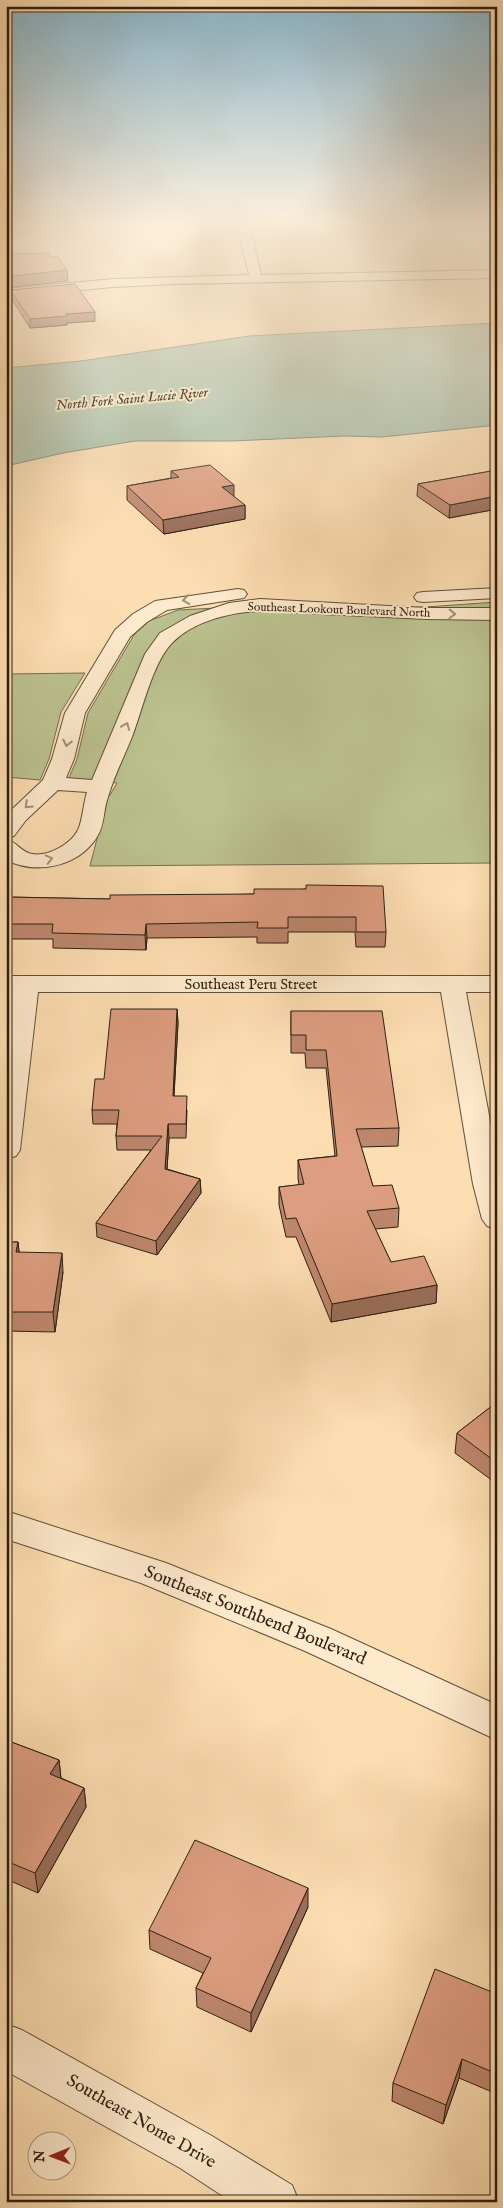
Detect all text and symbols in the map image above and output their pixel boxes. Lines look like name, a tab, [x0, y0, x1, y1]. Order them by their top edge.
water label: North Fork Saint Lucie River	[55, 383, 210, 415]
one-way arrow	[182, 595, 190, 605]
street label: Southeast Lookout Boulevard North	[247, 599, 431, 621]
one-way arrow	[448, 609, 456, 619]
one-way arrow	[119, 722, 130, 731]
one-way arrow	[62, 738, 73, 747]
one-way arrow	[24, 799, 33, 808]
one-way arrow	[44, 854, 52, 864]
street label: Southeast Peru Street	[185, 975, 317, 994]
street label: Southeast Southbend Boulevard	[141, 1561, 370, 1671]
street label: Southeast Nome Drive	[62, 2070, 220, 2174]
north arrow	[28, 2130, 78, 2180]
text: N	[31, 2150, 49, 2163]

